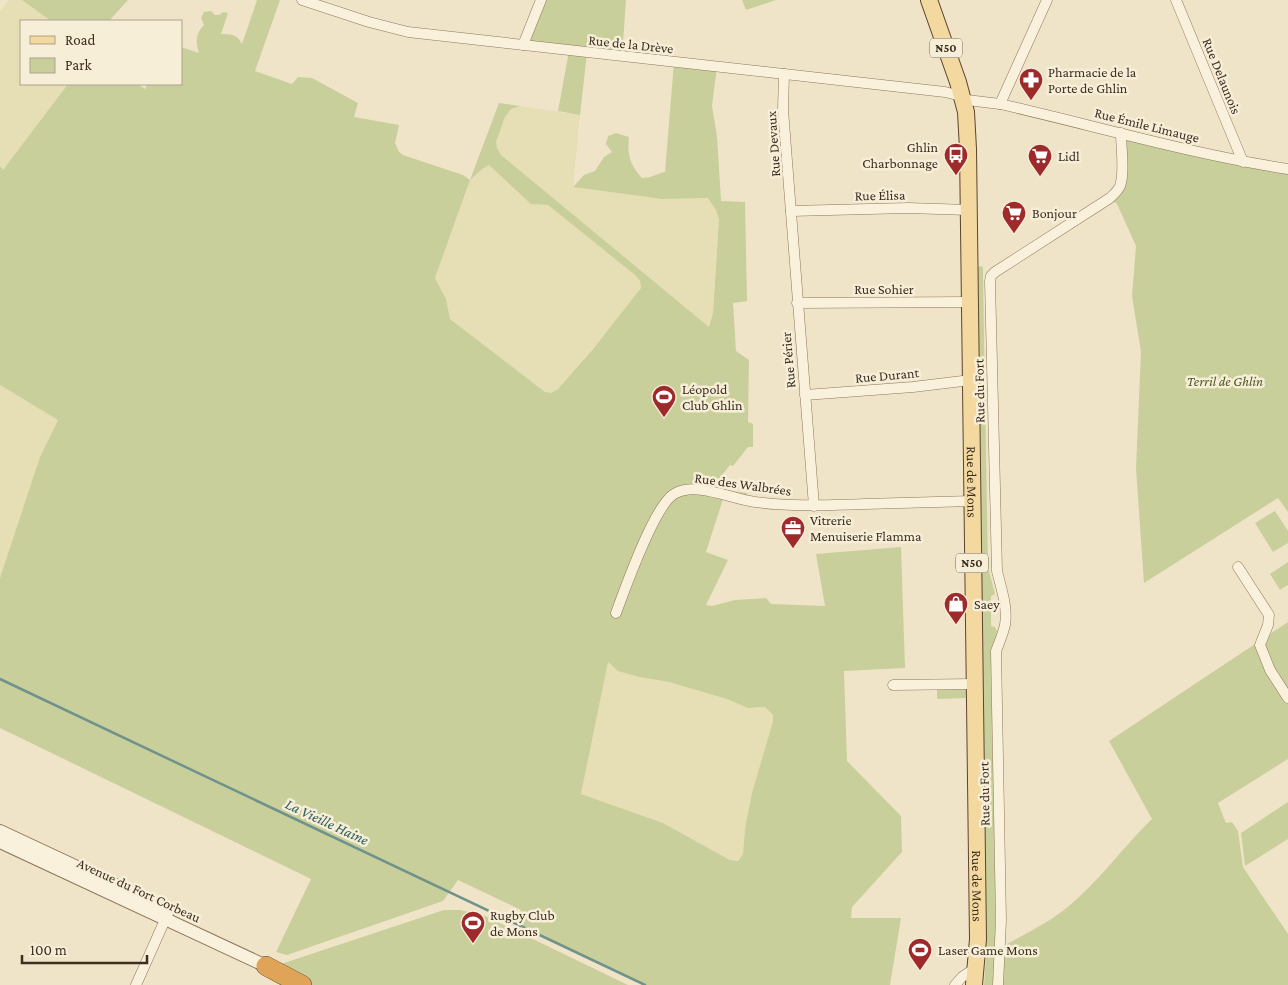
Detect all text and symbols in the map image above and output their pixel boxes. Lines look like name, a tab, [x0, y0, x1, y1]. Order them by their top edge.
legend	[20, 20, 182, 85]
text: Road	[65, 32, 96, 48]
street label: Rue de la Drève	[588, 32, 674, 56]
street label: Rue Delaunois	[1200, 36, 1244, 116]
road number: N50	[930, 38, 962, 58]
text: Park	[65, 57, 92, 73]
place label: Pharmacie de la Porte de Ghlin	[1048, 64, 1137, 96]
pharmacy icon: Pharmacie de la Porte de Ghlin	[1018, 67, 1044, 101]
street label: Rue Émile Limauge	[1093, 104, 1201, 146]
street label: Rue Devaux	[763, 110, 783, 178]
place label: Ghlin Charbonnage	[862, 139, 938, 171]
bus stop icon: Ghlin Charbonnage	[943, 142, 969, 176]
supermarket icon: Lidl	[1027, 143, 1053, 177]
place label: Lidl	[1058, 148, 1080, 164]
street label: Rue Élisa	[855, 187, 906, 203]
supermarket icon: Bonjour	[1001, 200, 1027, 234]
place label: Bonjour	[1032, 205, 1077, 222]
street label: Rue Sohier	[854, 281, 914, 297]
street label: Rue Périer	[778, 331, 798, 389]
street label: Rue du Fort	[970, 358, 988, 423]
street label: Rue Durant	[854, 364, 920, 386]
park label: Terril de Ghlin	[1187, 373, 1263, 389]
place label: Léopold Club Ghlin	[682, 381, 743, 413]
sports icon: Léopold Club Ghlin	[651, 384, 677, 418]
street label: Rue de Mons	[964, 446, 981, 518]
street label: Rue des Walbrées	[694, 469, 792, 499]
place label: Vitrerie Menuiserie Flamma	[810, 512, 922, 544]
office icon: Vitrerie Menuiserie Flamma	[780, 515, 806, 549]
road number: N50	[956, 554, 988, 572]
shop icon: Saey	[943, 591, 969, 625]
place label: Saey	[974, 596, 1000, 612]
street label: Rue du Fort	[975, 761, 993, 826]
water label: La Vieille Haine	[283, 796, 371, 848]
street label: Rue de Mons	[969, 850, 986, 922]
street label: Avenue du Fort Corbeau	[75, 854, 204, 926]
place label: Rugby Club de Mons	[490, 907, 555, 939]
sports icon: Rugby Club de Mons	[460, 910, 486, 944]
scale bar	[22, 932, 148, 964]
sports icon: Laser Game Mons	[907, 937, 933, 971]
text: 100 m	[30, 942, 67, 958]
place label: Laser Game Mons	[938, 942, 1038, 958]

